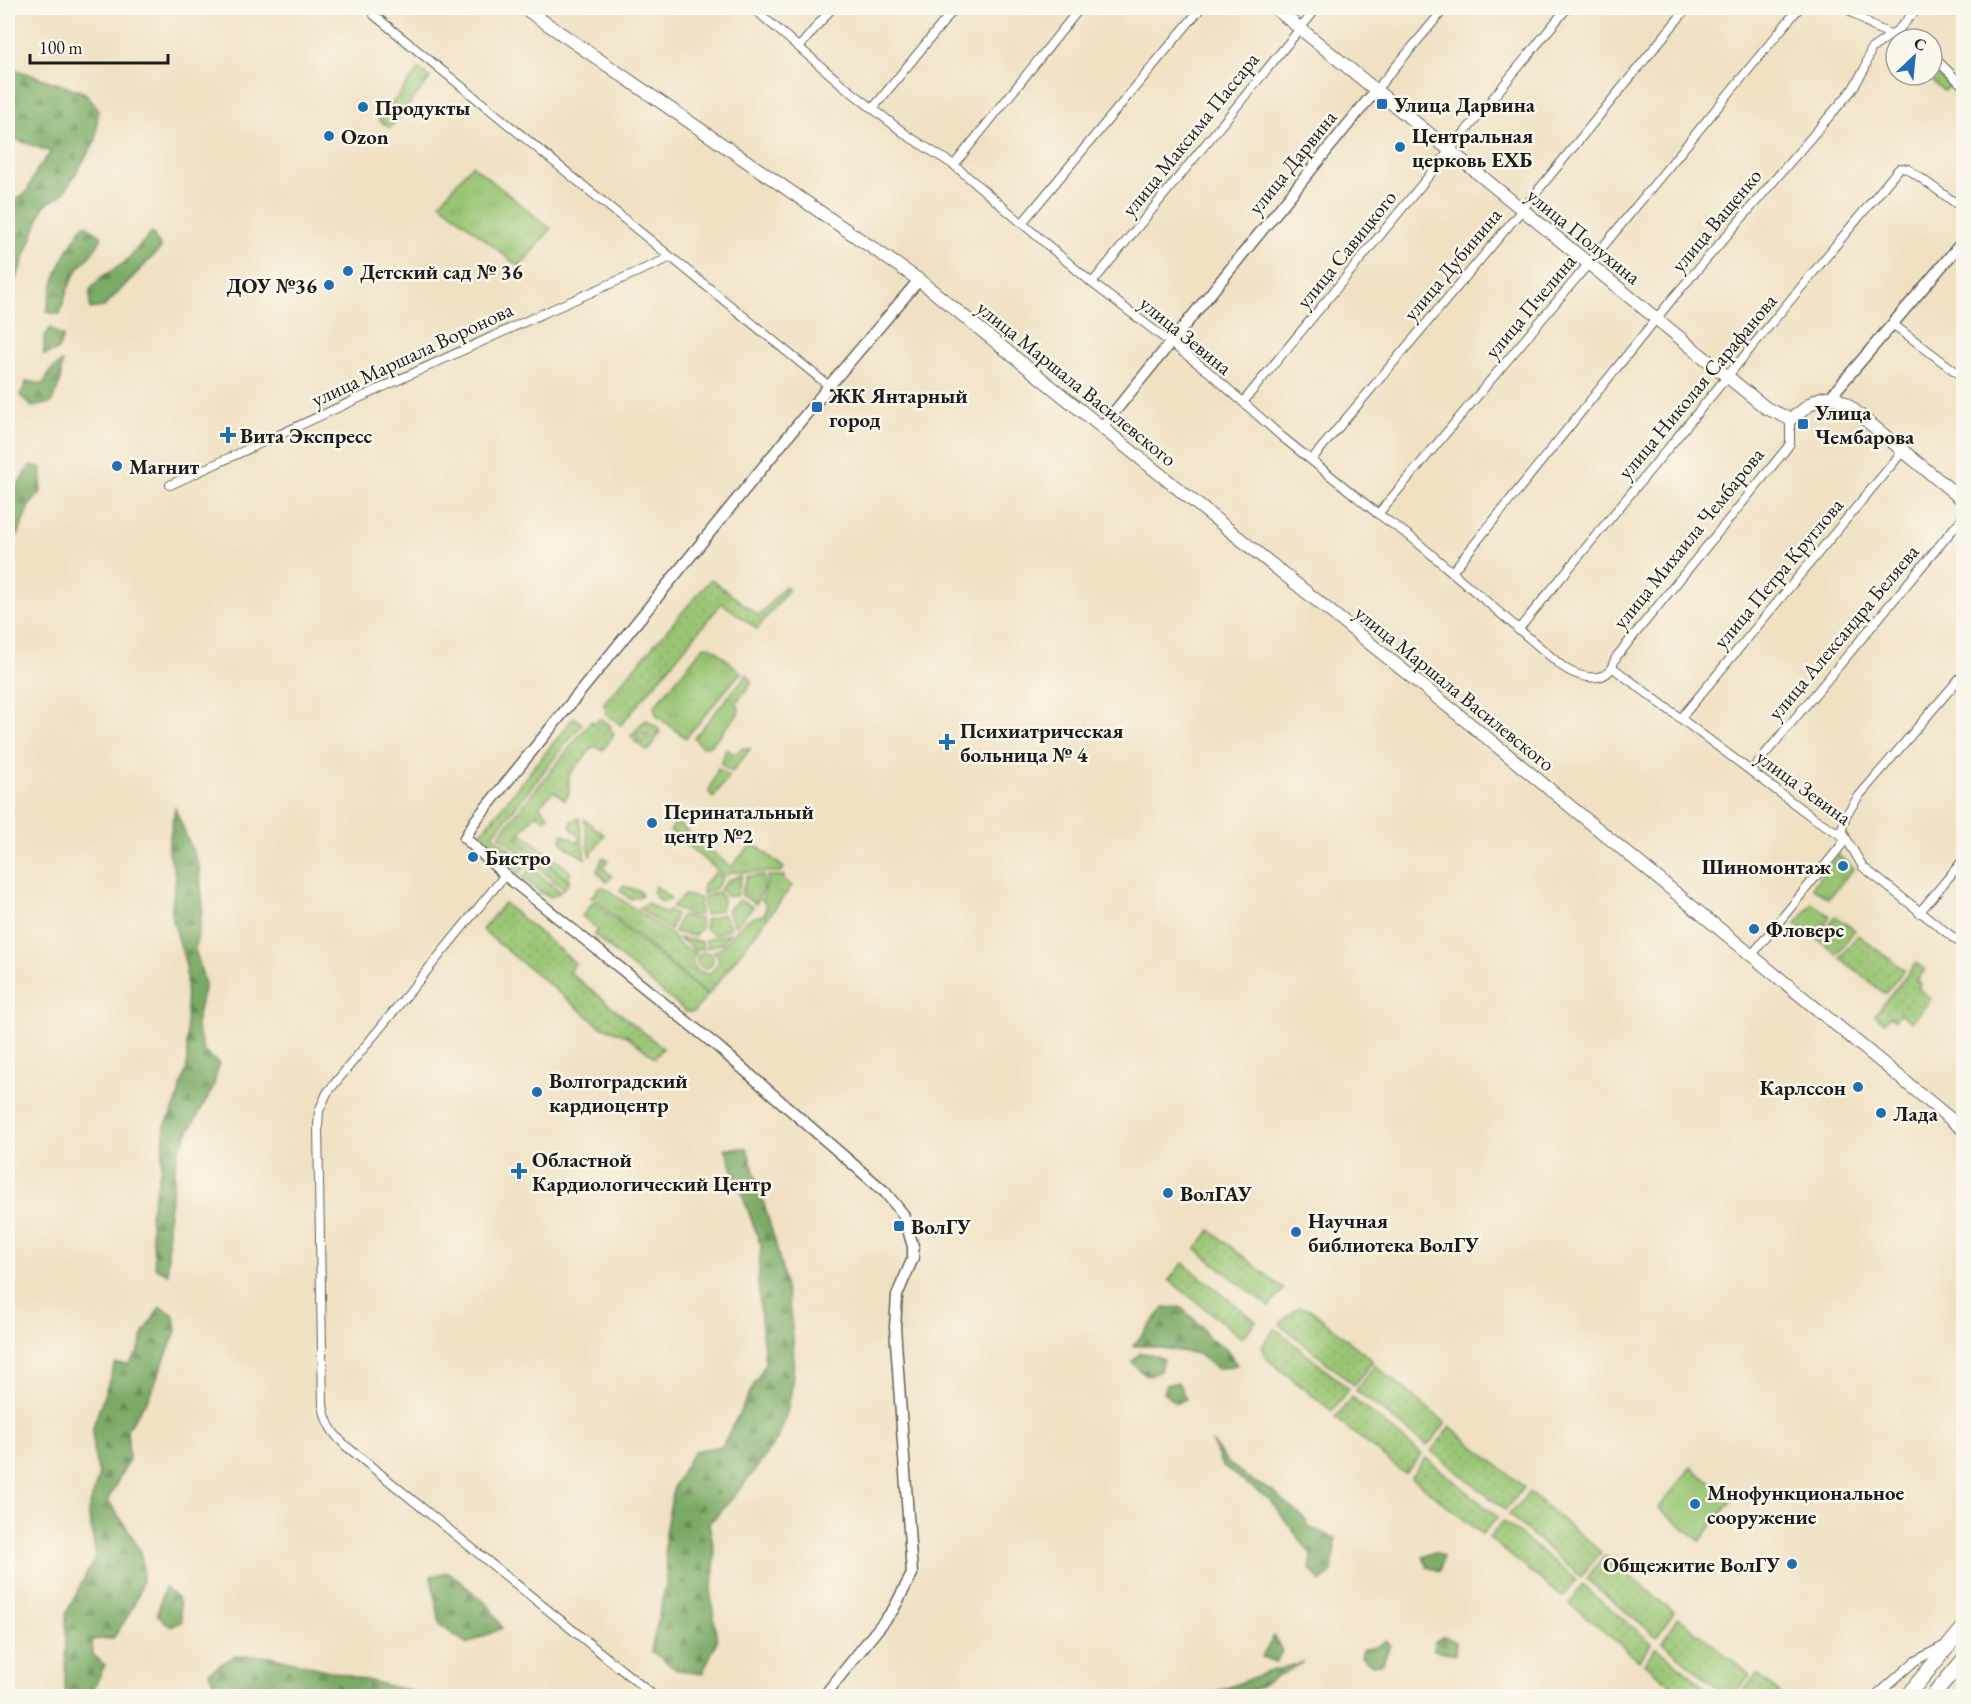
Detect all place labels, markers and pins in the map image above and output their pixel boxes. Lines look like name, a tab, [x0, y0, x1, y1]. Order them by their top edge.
place label: Улица Дарвина	[1393, 91, 1536, 118]
place label: Продукты	[375, 94, 470, 121]
marker: Улица Дарвина	[1375, 97, 1389, 111]
marker: Продукты	[356, 100, 370, 114]
place label: Центральная церковь ЕХБ	[1412, 122, 1533, 173]
place label: Ozon	[341, 123, 389, 150]
marker: Ozon	[322, 129, 336, 143]
marker: Центральная церковь ЕХБ	[1393, 140, 1407, 154]
place label: Детский сад № 36	[360, 258, 523, 285]
marker: Детский сад № 36	[341, 264, 355, 278]
place label: ДОУ №36	[226, 272, 317, 299]
marker: ДОУ №36	[322, 278, 336, 292]
place label: ЖК Янтарный город	[828, 382, 968, 433]
place label: Улица Чембарова	[1814, 399, 1915, 450]
marker: ЖК Янтарный город	[810, 400, 824, 414]
marker: Улица Чембарова	[1796, 417, 1810, 431]
place label: Вита Экспресс	[240, 422, 373, 449]
marker: Вита Экспресс	[221, 428, 235, 442]
place label: Магнит	[129, 453, 200, 480]
marker: Магнит	[110, 459, 124, 473]
place label: Психиатрическая больница № 4	[960, 717, 1123, 768]
marker: Психиатрическая больница № 4	[938, 733, 956, 751]
place label: Перинатальный центр №2	[664, 798, 814, 849]
marker: Перинатальный центр №2	[645, 816, 659, 830]
place label: Бистро	[485, 844, 551, 871]
marker: Бистро	[466, 850, 480, 864]
place label: Шиномонтаж	[1702, 853, 1831, 880]
marker: Шиномонтаж	[1836, 859, 1850, 873]
place label: Фловерс	[1766, 916, 1844, 943]
marker: Фловерс	[1747, 922, 1761, 936]
place label: Волгоградский кардиоцентр	[549, 1067, 688, 1118]
place label: Карлссон	[1760, 1074, 1846, 1101]
marker: Карлссон	[1851, 1080, 1865, 1094]
marker: Волгоградский кардиоцентр	[530, 1085, 544, 1099]
place label: Лада	[1893, 1100, 1939, 1127]
marker: Лада	[1874, 1106, 1888, 1120]
place label: Областной Кардиологический Центр	[532, 1146, 772, 1197]
marker: Областной Кардиологический Центр	[510, 1162, 528, 1180]
place label: ВолГАУ	[1180, 1180, 1253, 1207]
marker: ВолГАУ	[1161, 1186, 1175, 1200]
place label: Научная библиотека ВолГУ	[1308, 1207, 1480, 1258]
place label: ВолГУ	[911, 1213, 972, 1240]
marker: ВолГУ	[892, 1219, 906, 1233]
marker: Научная библиотека ВолГУ	[1289, 1225, 1303, 1239]
place label: Мнофункциональное сооружение	[1707, 1479, 1905, 1530]
marker: Мнофункциональное сооружение	[1688, 1497, 1702, 1511]
place label: Общежитие ВолГУ	[1603, 1551, 1781, 1578]
marker: Общежитие ВолГУ	[1785, 1557, 1799, 1571]

